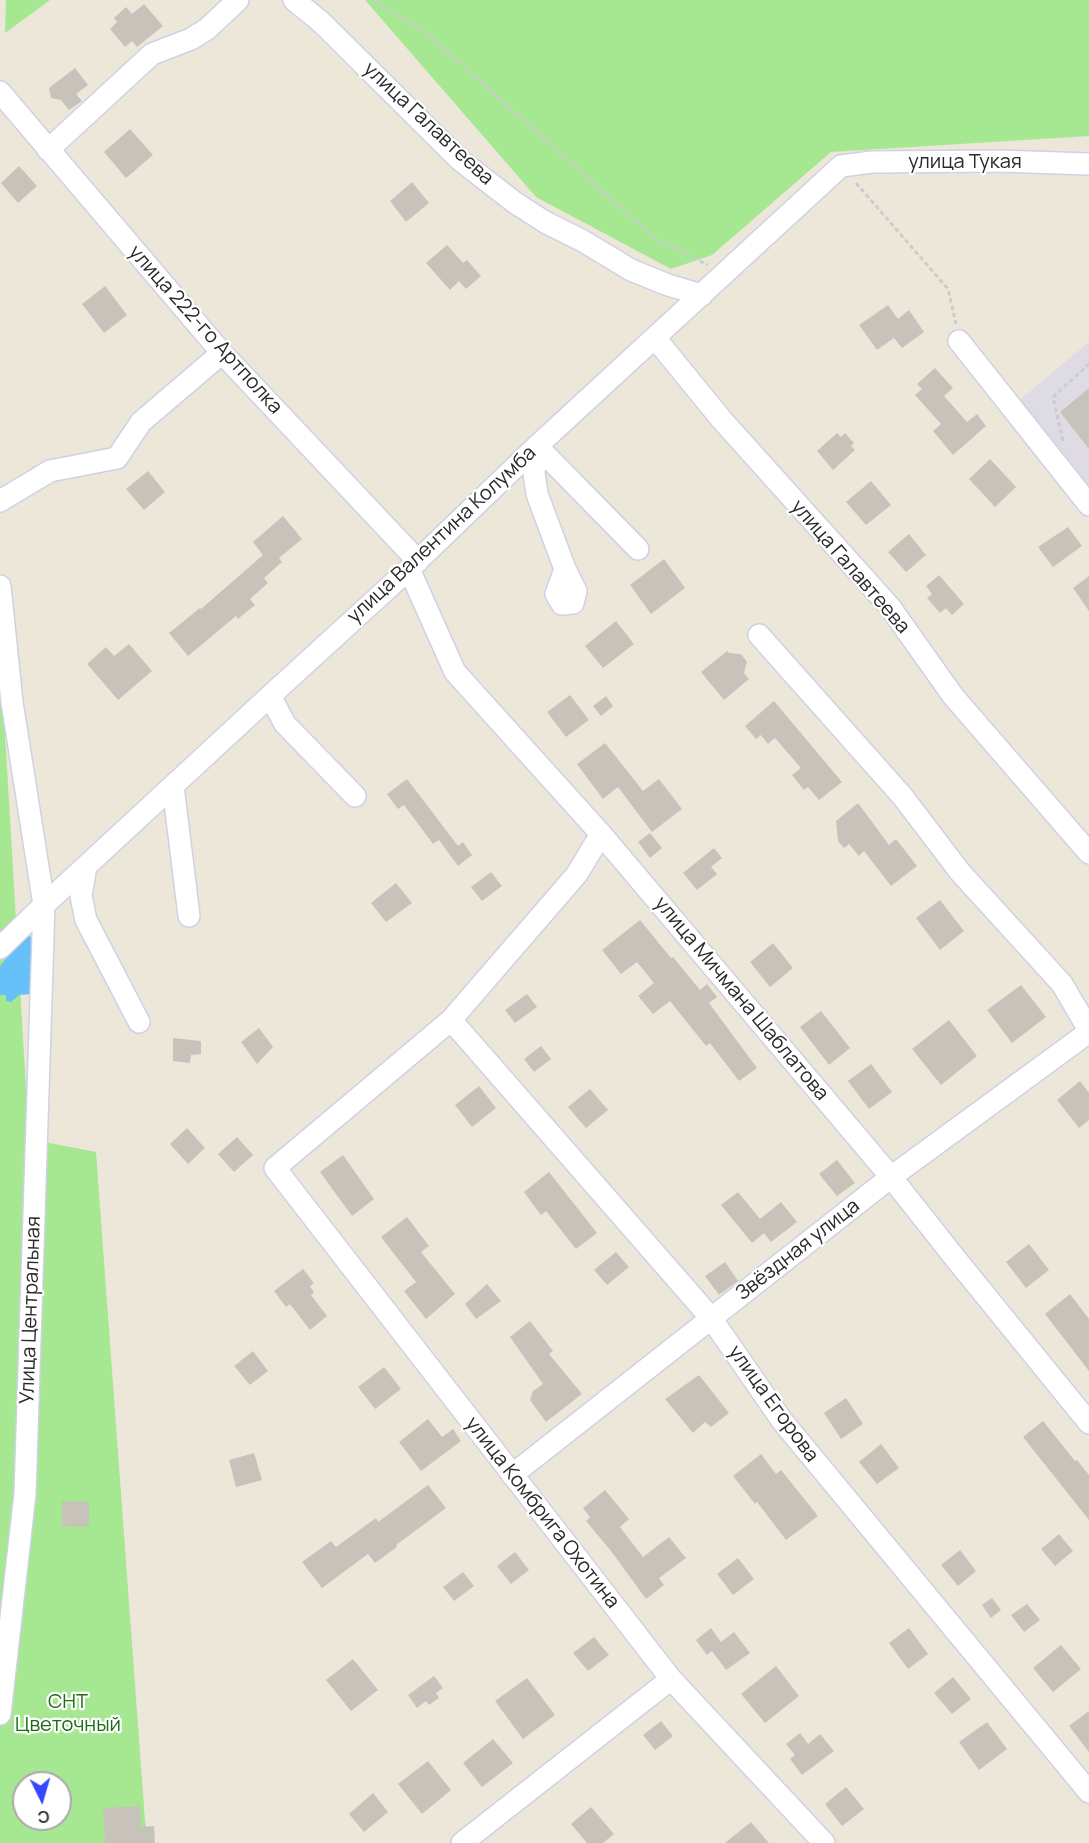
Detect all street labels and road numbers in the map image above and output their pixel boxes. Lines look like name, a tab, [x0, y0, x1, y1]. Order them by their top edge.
street label: улица Галавтеева	[358, 57, 498, 191]
street label: улица Тукая	[908, 150, 1022, 174]
street label: улица 222-го Артполка	[123, 241, 287, 419]
street label: улица Валентина Колумба	[343, 441, 541, 629]
street label: улица Галавтеева	[785, 495, 915, 639]
street label: улица Мичмана Шаблатова	[649, 892, 833, 1106]
street label: Звёздная улица	[731, 1194, 865, 1306]
street label: Улица Центральная	[16, 1216, 46, 1404]
street label: улица Егорова	[723, 1341, 823, 1467]
street label: улица Комбрига Охотина	[460, 1412, 624, 1614]

